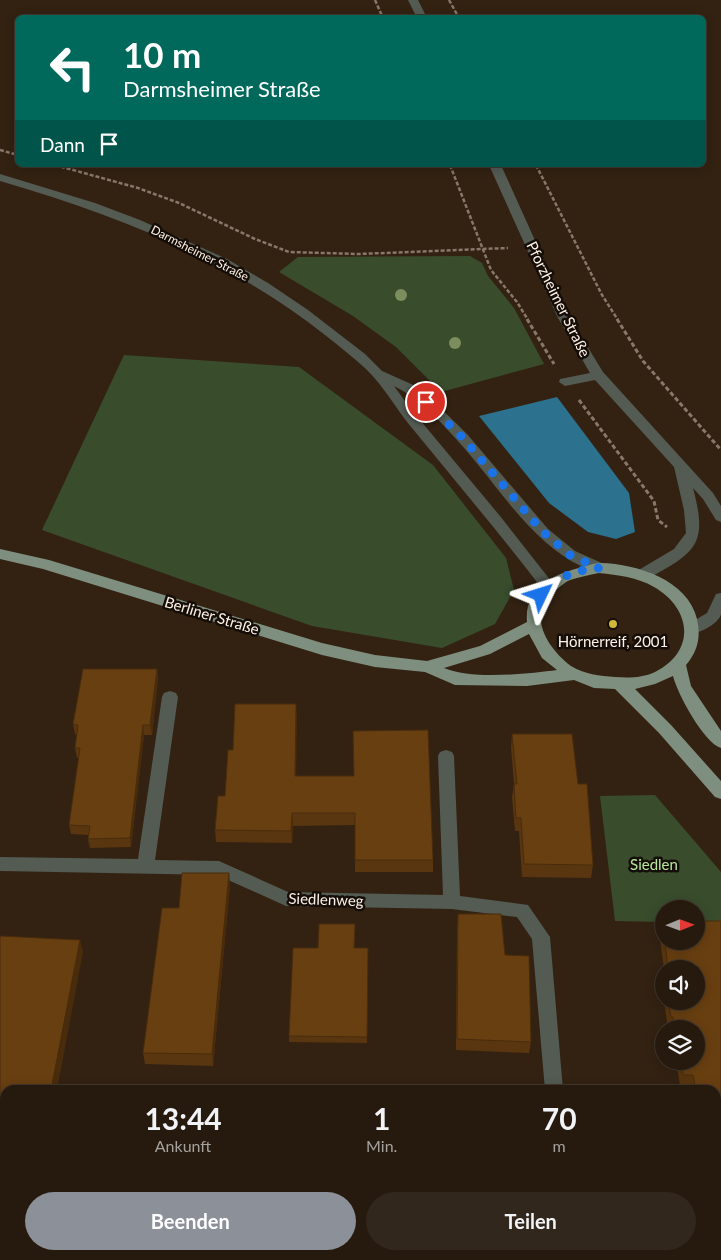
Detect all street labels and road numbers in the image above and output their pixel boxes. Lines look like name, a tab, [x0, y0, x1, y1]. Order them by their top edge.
street label: Darmsheimer Straße	[149, 222, 251, 284]
street label: Pforzheimer Straße	[523, 238, 595, 360]
street label: Berliner Straße	[163, 592, 262, 638]
street label: Siedlenweg	[288, 889, 364, 909]

